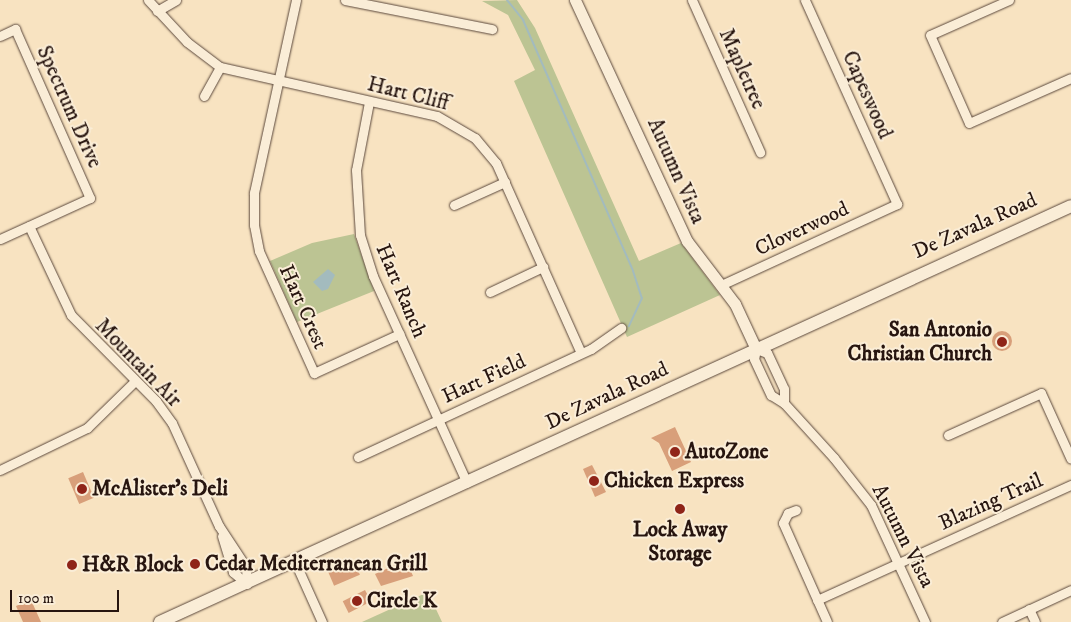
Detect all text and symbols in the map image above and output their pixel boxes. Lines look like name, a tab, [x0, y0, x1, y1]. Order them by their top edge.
street label: Mapletree	[713, 25, 771, 113]
street label: Spectrum Drive	[31, 42, 107, 172]
street label: Capeswood	[836, 47, 898, 143]
street label: Hart Cliff	[365, 72, 451, 116]
street label: Autumn Vista	[642, 114, 710, 228]
street label: De Zavala Road	[909, 188, 1041, 264]
street label: Cloverwood	[751, 196, 853, 262]
street label: Hart Ranch	[370, 240, 432, 342]
street label: Hart Crest	[273, 261, 333, 353]
street label: Mountain Air	[90, 314, 186, 412]
place label: San Antonio Christian Church	[847, 317, 992, 367]
marker: San Antonio Christian Church	[996, 336, 1008, 348]
street label: Hart Field	[438, 349, 530, 409]
street label: De Zavala Road	[542, 357, 672, 435]
place label: AutoZone	[685, 439, 769, 465]
marker: AutoZone	[669, 446, 681, 458]
place label: Chicken Express	[604, 468, 744, 494]
street label: Blazing Trail	[935, 468, 1047, 536]
marker: Chicken Express	[588, 475, 600, 487]
place label: McAlister's Deli	[92, 476, 228, 502]
street label: Autumn Vista	[866, 480, 940, 592]
marker: McAlister's Deli	[76, 483, 88, 495]
marker: Lock Away Storage	[674, 503, 686, 515]
place label: Lock Away Storage	[633, 517, 727, 567]
place label: Cedar Mediterranean Grill	[205, 551, 427, 577]
place label: H&R Block	[82, 552, 183, 578]
marker: Cedar Mediterranean Grill	[189, 558, 201, 570]
marker: H&R Block	[66, 559, 78, 571]
scale bar	[12, 580, 121, 612]
place label: Circle K	[367, 588, 437, 614]
text: 100 m	[18, 589, 54, 608]
marker: Circle K	[351, 595, 363, 607]

